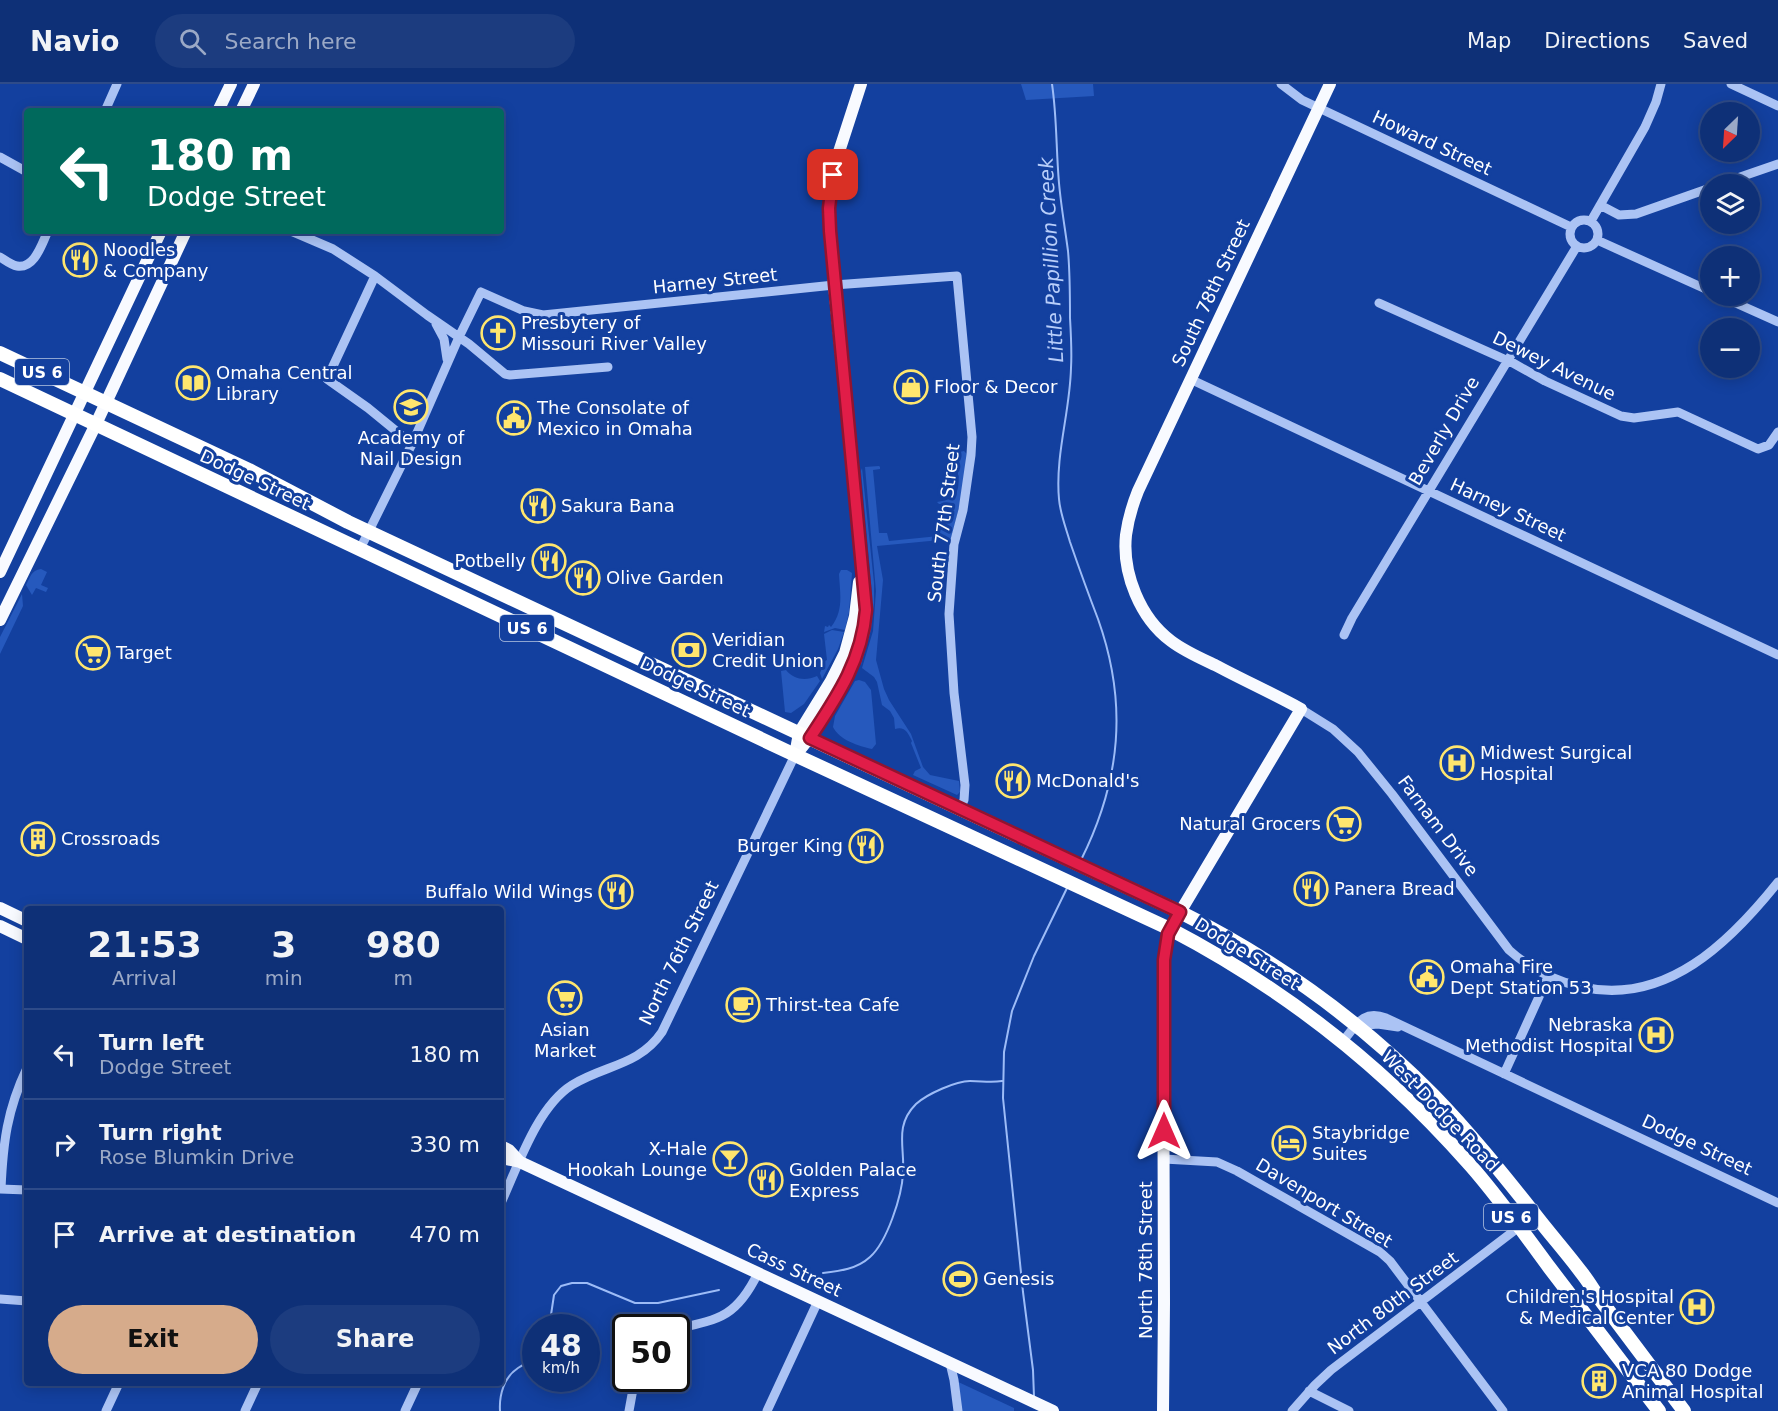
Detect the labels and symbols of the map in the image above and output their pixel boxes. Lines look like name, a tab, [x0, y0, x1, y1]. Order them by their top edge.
north arrow	[1700, 102, 1760, 162]
street label: Howard Street	[1369, 106, 1495, 179]
pin	[807, 149, 858, 200]
water label: Little Papillion Creek	[1034, 155, 1068, 363]
street label: South 78th Street	[1167, 216, 1254, 370]
place label: Noodles & Company	[103, 239, 209, 281]
restaurant icon: Noodles & Company	[62, 242, 98, 278]
street label: Harney Street	[652, 264, 778, 297]
place label: Presbytery of Missouri River Valley	[521, 312, 707, 354]
church icon: Presbytery of Missouri River Valley	[480, 315, 516, 351]
street label: Dewey Avenue	[1489, 327, 1619, 404]
road number: US 6	[15, 359, 69, 385]
place label: Omaha Central Library	[216, 362, 352, 404]
library icon: Omaha Central Library	[175, 365, 211, 401]
shop icon: Floor & Decor	[893, 369, 929, 405]
street label: Beverly Drive	[1404, 373, 1483, 489]
place label: Floor & Decor	[934, 376, 1058, 397]
school or university icon: Academy of Nail Design	[393, 389, 429, 425]
place label: The Consolate of Mexico in Omaha	[536, 397, 693, 439]
public building icon: The Consolate of Mexico in Omaha	[496, 400, 532, 436]
place label: Academy of Nail Design	[358, 427, 465, 469]
street label: South 77th Street	[923, 442, 964, 604]
street label: Dodge Street	[197, 445, 314, 514]
street label: Harney Street	[1447, 474, 1569, 546]
restaurant icon: Sakura Bana	[520, 488, 556, 524]
place label: Sakura Bana	[561, 495, 675, 516]
restaurant icon: Potbelly	[531, 543, 567, 579]
place label: Potbelly	[455, 550, 526, 571]
restaurant icon: Olive Garden	[565, 560, 601, 596]
place label: Olive Garden	[606, 567, 724, 588]
road number: US 6	[500, 615, 554, 641]
place label: Veridian Credit Union	[712, 629, 824, 671]
bank icon: Veridian Credit Union	[671, 632, 707, 668]
supermarket icon: Target	[75, 635, 111, 671]
place label: Target	[115, 642, 172, 663]
street label: Dodge Street	[637, 652, 754, 721]
place label: Midwest Surgical Hospital	[1480, 742, 1632, 784]
hospital icon: Midwest Surgical Hospital	[1439, 745, 1475, 781]
restaurant icon: McDonald's	[995, 763, 1031, 799]
place label: McDonald's	[1036, 770, 1140, 791]
street label: Farnam Drive	[1394, 771, 1483, 880]
supermarket icon: Natural Grocers	[1326, 806, 1362, 842]
place label: Natural Grocers	[1179, 813, 1321, 834]
building icon: Crossroads	[20, 821, 56, 857]
place label: Crossroads	[61, 828, 160, 849]
restaurant icon: Burger King	[848, 828, 884, 864]
place label: Burger King	[737, 835, 843, 856]
restaurant icon: Panera Bread	[1293, 871, 1329, 907]
restaurant icon: Buffalo Wild Wings	[598, 874, 634, 910]
street label: North 76th Street	[635, 877, 723, 1028]
place label: Panera Bread	[1334, 878, 1455, 899]
place label: Buffalo Wild Wings	[425, 881, 593, 902]
street label: Dodge Street	[1191, 913, 1303, 994]
place label: Omaha Fire Dept Station 53	[1450, 956, 1592, 998]
public building icon: Omaha Fire Dept Station 53	[1409, 959, 1445, 995]
supermarket icon: Asian Market	[547, 980, 583, 1016]
cafe icon: Thirst-tea Cafe	[725, 987, 761, 1023]
place label: Thirst-tea Cafe	[765, 994, 900, 1015]
place label: Nebraska Methodist Hospital	[1465, 1014, 1633, 1056]
hospital icon: Nebraska Methodist Hospital	[1638, 1017, 1674, 1053]
place label: Asian Market	[534, 1019, 596, 1061]
street label: West Dodge Road	[1377, 1046, 1503, 1175]
position arrow	[1132, 1099, 1196, 1163]
street label: Dodge Street	[1639, 1110, 1756, 1179]
place label: Staybridge Suites	[1312, 1122, 1410, 1164]
hotel icon: Staybridge Suites	[1271, 1125, 1307, 1161]
place label: X-Hale Hookah Lounge	[567, 1138, 707, 1180]
bar icon: X-Hale Hookah Lounge	[712, 1141, 748, 1177]
street label: Davenport Street	[1252, 1154, 1396, 1252]
place label: Golden Palace Express	[789, 1159, 917, 1201]
restaurant icon: Golden Palace Express	[748, 1162, 784, 1198]
street label: North 78th Street	[1135, 1181, 1156, 1339]
road number: US 6	[1484, 1204, 1538, 1230]
street label: Cass Street	[743, 1238, 845, 1301]
street label: North 80th Street	[1323, 1247, 1462, 1358]
sports icon: Genesis	[942, 1261, 978, 1297]
place label: Genesis	[983, 1268, 1054, 1289]
place label: Children's Hospital & Medical Center	[1506, 1286, 1675, 1328]
hospital icon: Children's Hospital & Medical Center	[1679, 1289, 1715, 1325]
speed limit sign: 50	[612, 1314, 690, 1392]
place label: VCA 80 Dodge Animal Hospital	[1622, 1360, 1763, 1402]
building icon: VCA 80 Dodge Animal Hospital	[1581, 1363, 1617, 1399]

